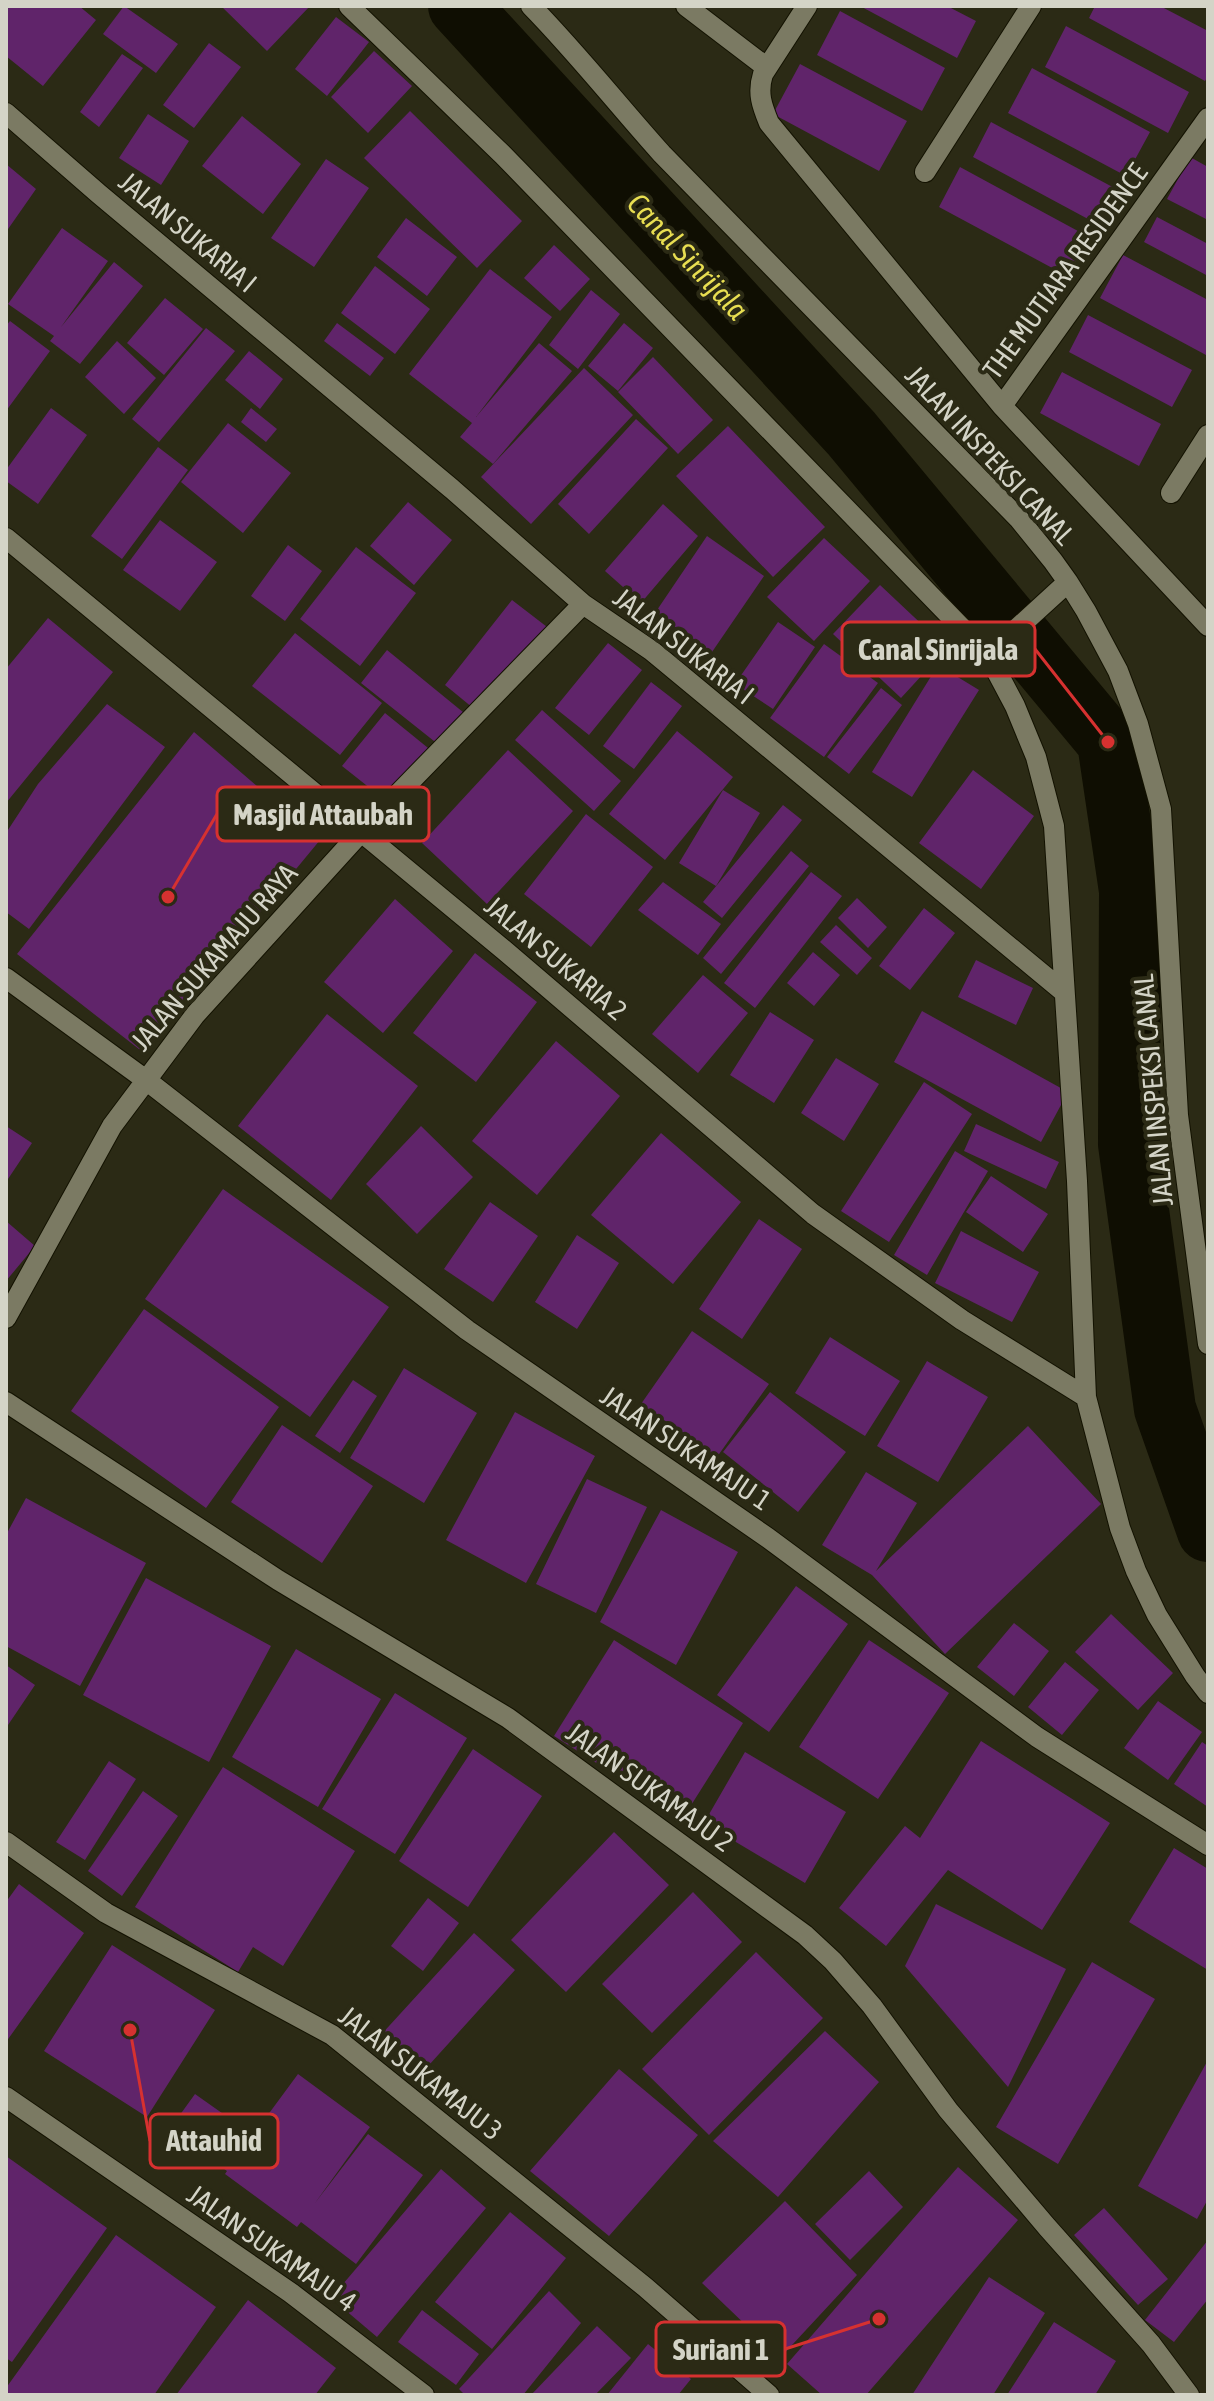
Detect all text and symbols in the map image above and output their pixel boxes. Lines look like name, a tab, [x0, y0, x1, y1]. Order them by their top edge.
street label: THE MUTIARA RESIDENCE	[976, 157, 1154, 385]
street label: JALAN SUKARIA I	[113, 165, 263, 299]
water label: Canal Sinrijala	[621, 186, 755, 326]
street label: JALAN INSPEKSI CANAL	[899, 359, 1081, 551]
street label: JALAN SUKARIA I	[608, 581, 760, 711]
callout: Canal Sinrijala	[842, 622, 1035, 676]
text: Canal Sinrijala	[858, 632, 1018, 666]
callout: Masjid Attaubah	[217, 787, 429, 841]
text: Masjid Attaubah	[233, 797, 413, 831]
street label: JALAN SUKAMAJU RAYA	[124, 857, 304, 1057]
street label: JALAN SUKARIA 2	[479, 889, 633, 1027]
street label: JALAN INSPEKSI CANAL	[1127, 973, 1179, 1207]
street label: JALAN SUKAMAJU 1	[595, 1379, 777, 1517]
street label: JALAN SUKAMAJU 2	[560, 1716, 740, 1858]
street label: JALAN SUKAMAJU 3	[333, 1999, 509, 2147]
callout: Attauhid	[150, 2114, 278, 2168]
text: Attauhid	[165, 2123, 262, 2157]
street label: JALAN SUKAMAJU 4	[182, 2178, 362, 2318]
callout: Suriani 1	[656, 2322, 785, 2376]
text: Suriani 1	[673, 2332, 769, 2366]

